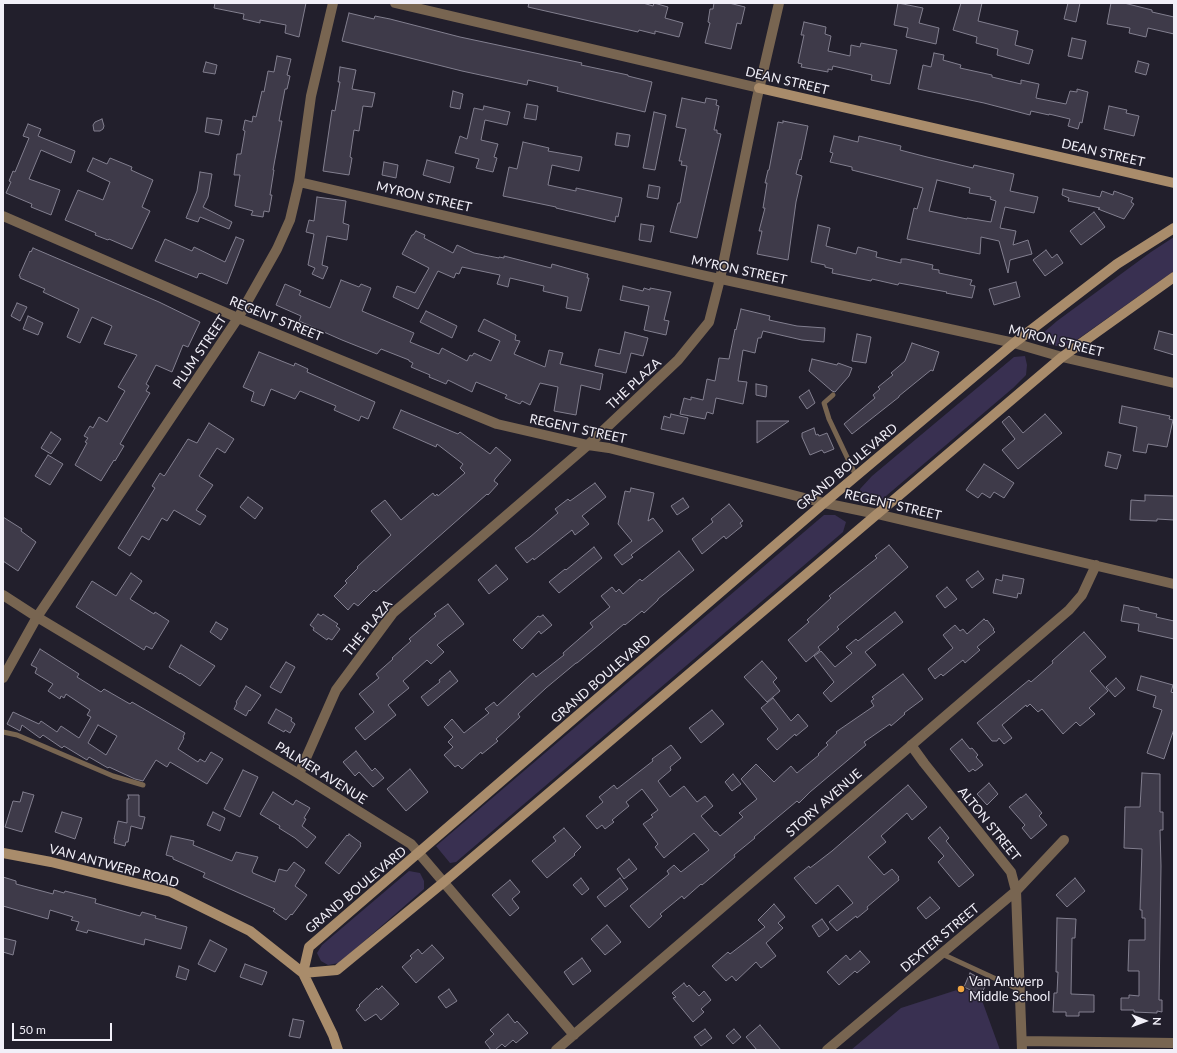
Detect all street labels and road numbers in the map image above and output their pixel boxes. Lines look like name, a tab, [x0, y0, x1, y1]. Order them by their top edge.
street label: DEAN STREET	[744, 64, 830, 98]
street label: DEAN STREET	[1060, 136, 1146, 170]
street label: MYRON STREET	[375, 178, 473, 216]
street label: MYRON STREET	[690, 252, 788, 288]
street label: REGENT STREET	[227, 293, 325, 345]
street label: PLUM STREET	[170, 313, 230, 391]
street label: MYRON STREET	[1007, 322, 1105, 360]
street label: THE PLAZA	[604, 355, 664, 413]
street label: REGENT STREET	[528, 411, 628, 447]
street label: GRAND BOULEVARD	[793, 420, 901, 514]
street label: REGENT STREET	[843, 486, 943, 524]
street label: THE PLAZA	[340, 597, 396, 659]
street label: GRAND BOULEVARD	[548, 631, 654, 727]
street label: PALMER AVENUE	[272, 739, 370, 807]
street label: STORY AVENUE	[783, 766, 865, 840]
street label: ALTON STREET	[954, 784, 1024, 864]
street label: VAN ANTWERP ROAD	[47, 841, 181, 891]
street label: GRAND BOULEVARD	[302, 843, 410, 937]
street label: DEXTER STREET	[897, 901, 983, 975]

